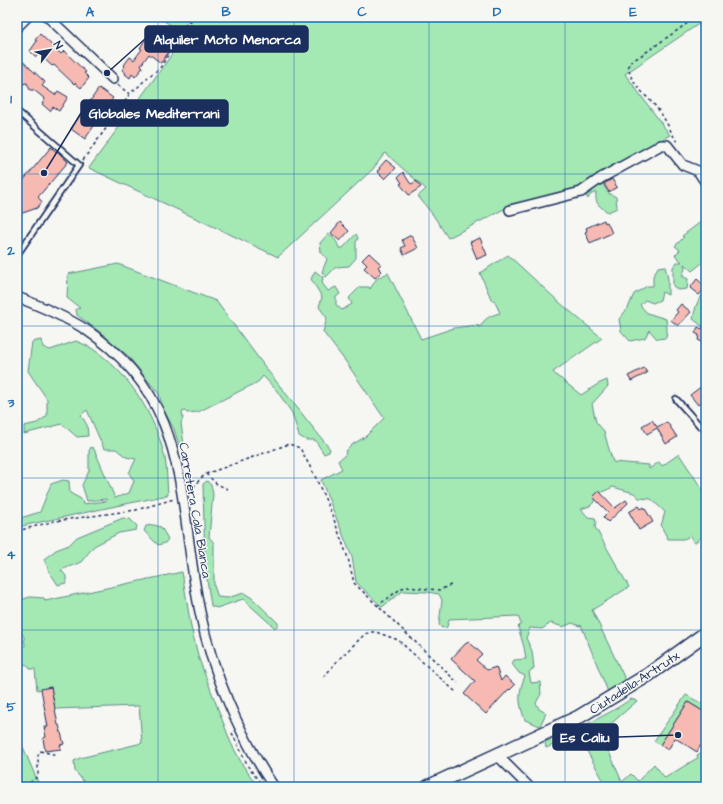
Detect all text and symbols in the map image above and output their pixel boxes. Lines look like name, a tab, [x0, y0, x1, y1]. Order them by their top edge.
text: A	[86, 3, 95, 21]
text: B	[221, 3, 231, 21]
text: C	[357, 3, 367, 21]
text: D	[493, 3, 502, 21]
text: E	[629, 3, 637, 21]
callout: Alquiler Moto Menorca	[145, 26, 308, 52]
north arrow	[30, 30, 70, 70]
text: Alquiler Moto Menorca	[153, 30, 301, 50]
text: N	[50, 38, 66, 52]
text: 1	[10, 90, 12, 108]
callout: Globales Mediterrani	[81, 100, 228, 126]
text: Globales Mediterrani	[89, 104, 220, 124]
text: 2	[6, 242, 15, 260]
text: 3	[7, 394, 15, 412]
street label: Carretera Cala Blanca	[174, 441, 216, 580]
text: 4	[7, 546, 16, 564]
street label: Ciutadella-Artrutx	[586, 646, 684, 719]
text: 5	[6, 698, 16, 716]
callout: Es Caliu	[553, 724, 618, 750]
text: Es Caliu	[560, 728, 610, 748]

